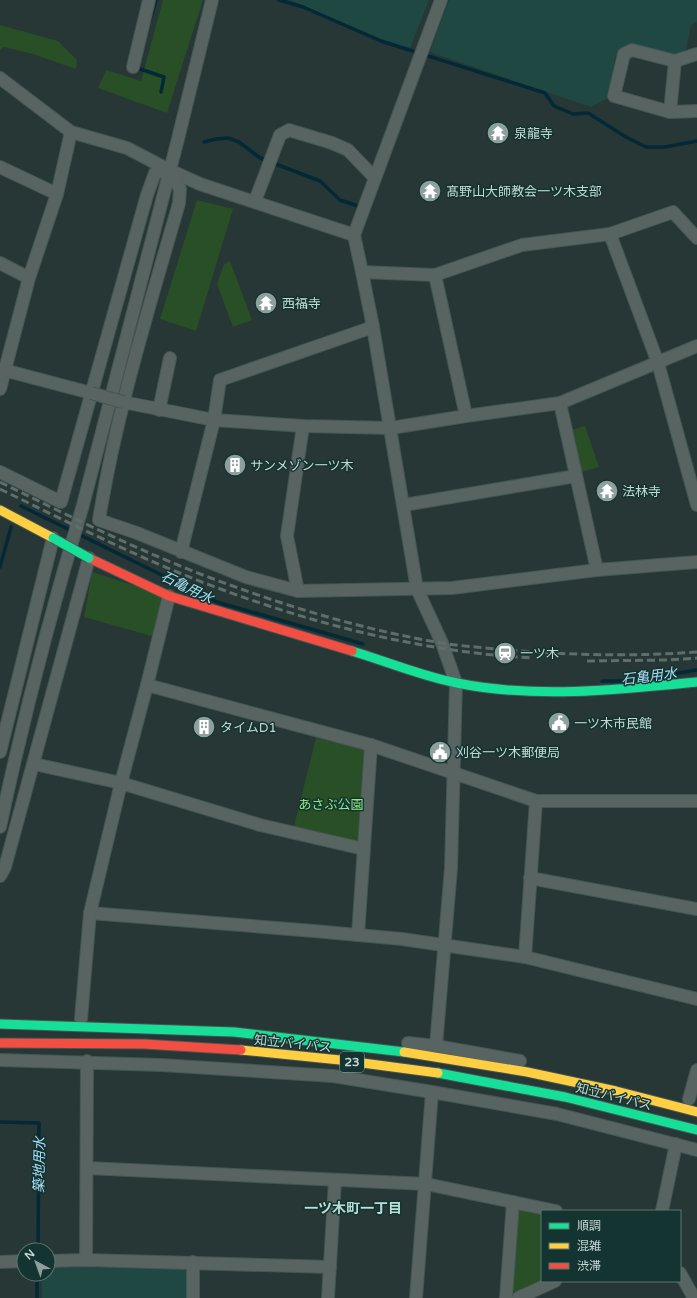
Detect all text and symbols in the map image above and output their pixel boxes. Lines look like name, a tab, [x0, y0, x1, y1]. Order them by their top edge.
temple icon: 泉龍寺	[485, 120, 511, 146]
place label: 泉龍寺	[514, 126, 553, 142]
temple icon: 髙野山大師教会一ツ木支部	[417, 178, 443, 204]
place label: 髙野山大師教会一ツ木支部	[446, 184, 602, 200]
temple icon: 西福寺	[253, 290, 279, 316]
place label: 西福寺	[282, 296, 321, 312]
building icon: サンメゾン一ツ木	[222, 452, 248, 478]
place label: サンメゾン一ツ木	[250, 458, 354, 474]
temple icon: 法林寺	[594, 478, 620, 504]
place label: 法林寺	[622, 484, 661, 500]
water label: 石亀用水	[158, 568, 217, 608]
station icon: 一ツ木	[492, 640, 518, 666]
place label: 一ツ木	[520, 646, 559, 662]
water label: 石亀用水	[620, 664, 680, 688]
public building icon: 一ツ木市民館	[546, 710, 572, 736]
building icon: タイムD1	[191, 714, 217, 740]
place label: 一ツ木市民館	[574, 716, 652, 732]
place label: タイムD1	[220, 720, 277, 736]
public building icon: 刈谷一ツ木郵便局	[427, 739, 453, 765]
place label: 刈谷一ツ木郵便局	[456, 745, 560, 761]
park label: あさぶ公園	[298, 797, 364, 813]
street label: 知立バイパス	[253, 1032, 332, 1056]
road number: 23	[340, 1052, 364, 1072]
street label: 知立バイパス	[574, 1080, 653, 1114]
water label: 築地用水	[31, 1135, 49, 1193]
district label: 一ツ木町一丁目	[304, 1200, 402, 1217]
legend	[541, 1210, 681, 1282]
text: 順調	[577, 1219, 601, 1233]
text: 混雑	[577, 1239, 601, 1253]
north arrow	[16, 1242, 56, 1282]
text: N	[22, 1247, 37, 1263]
text: 渋滞	[577, 1259, 601, 1273]

